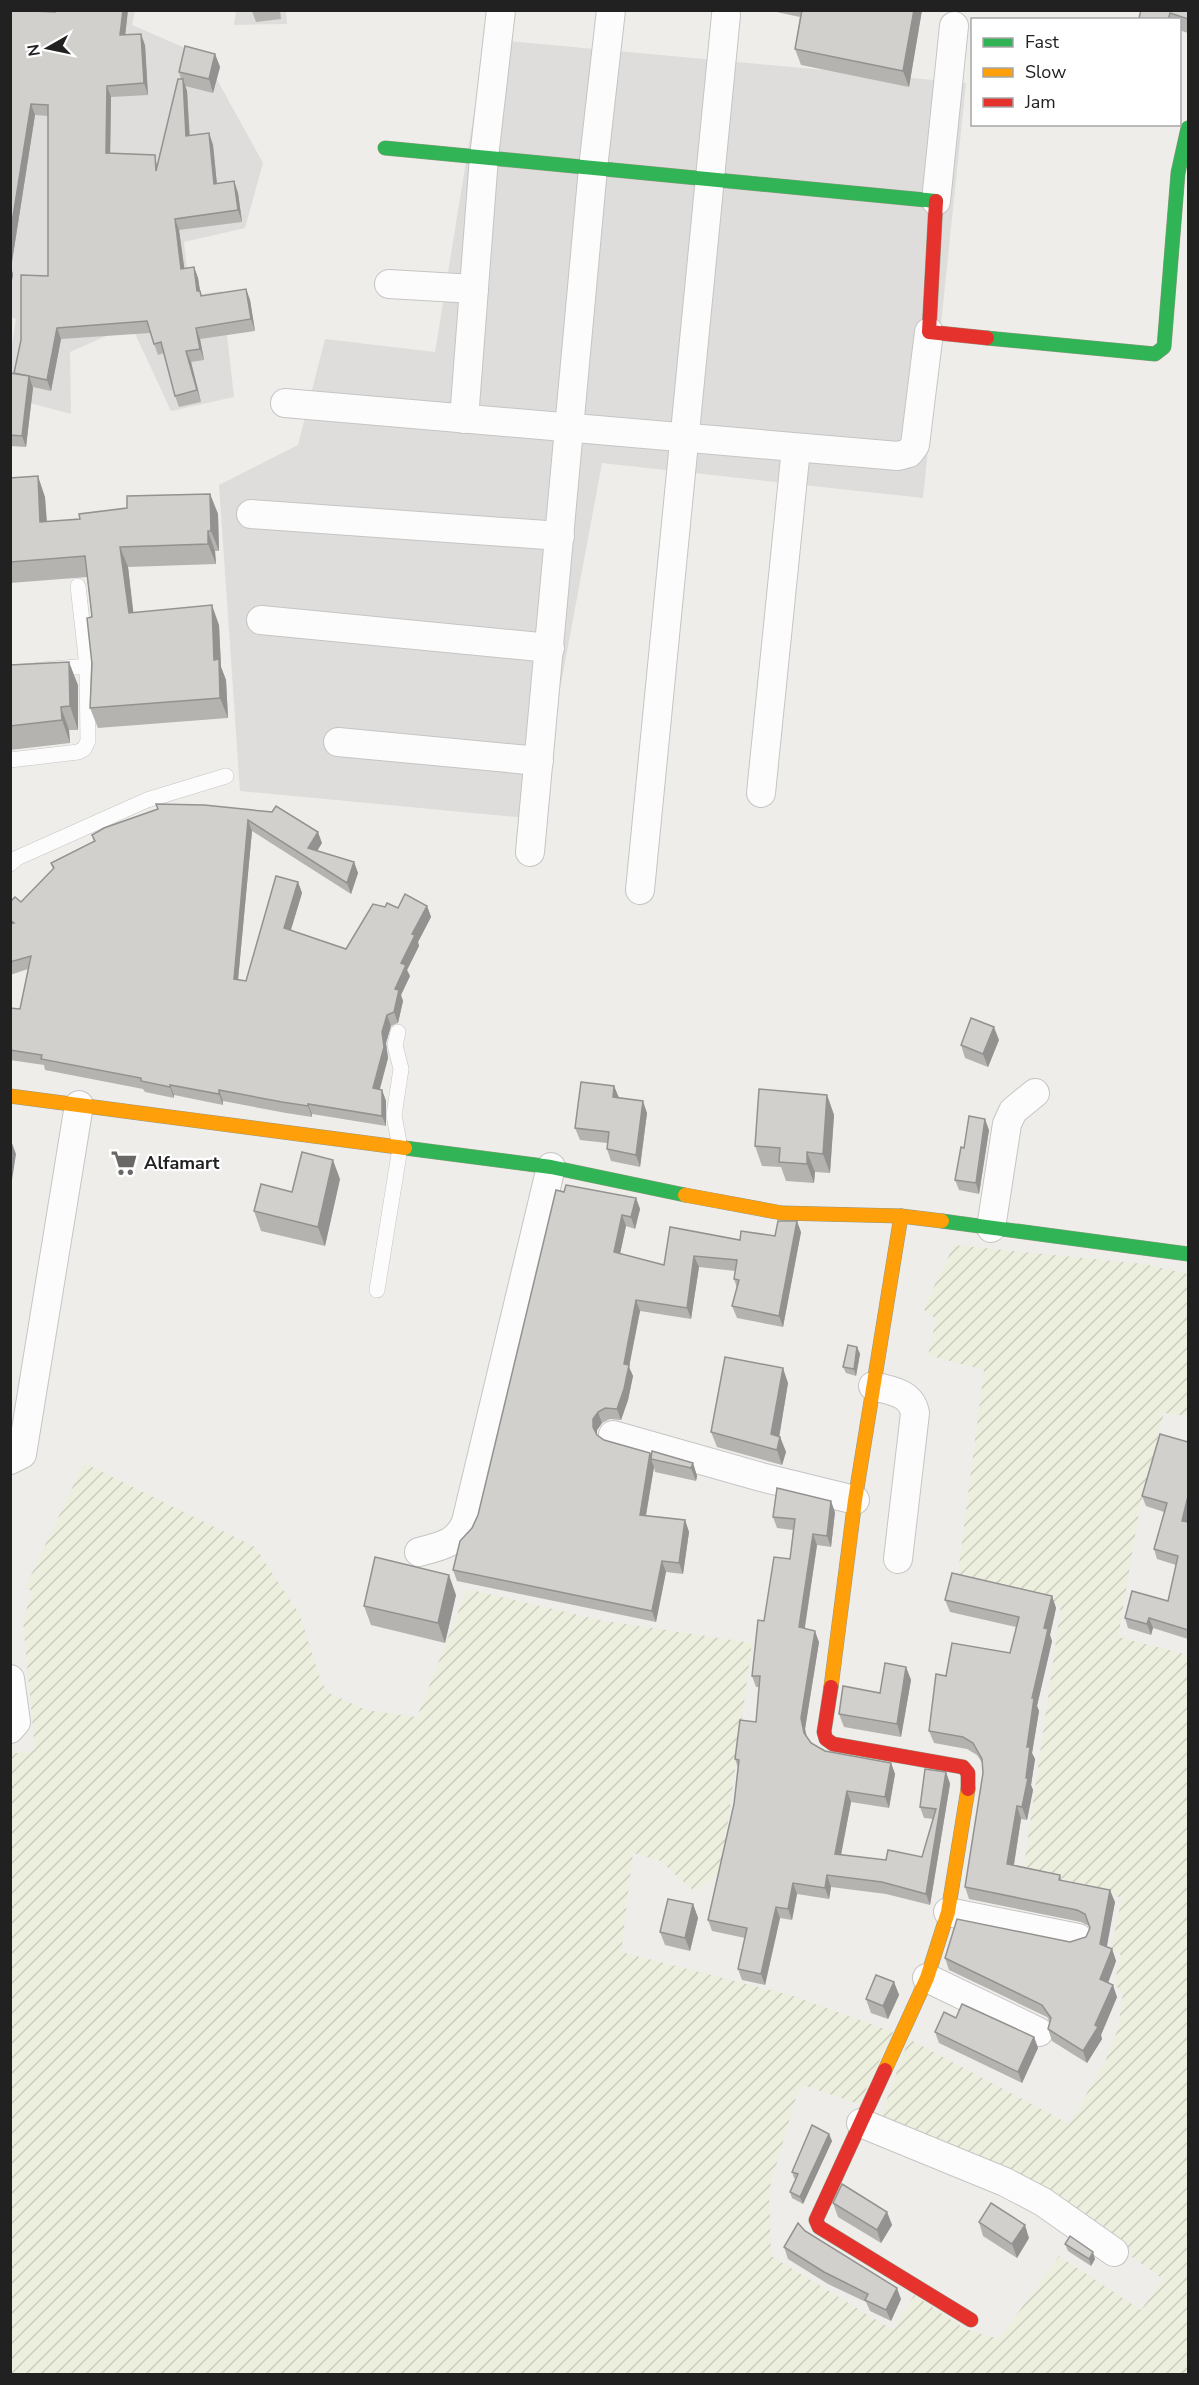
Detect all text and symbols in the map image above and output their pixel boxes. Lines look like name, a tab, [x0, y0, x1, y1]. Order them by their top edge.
north arrow	[18, 18, 78, 78]
legend	[971, 18, 1181, 126]
text: Fast	[1025, 30, 1060, 54]
text: N	[22, 43, 46, 58]
text: Slow	[1025, 60, 1066, 84]
text: Jam	[1024, 90, 1056, 114]
supermarket icon: Alfamart	[109, 1148, 139, 1178]
place label: Alfamart	[144, 1151, 219, 1175]

